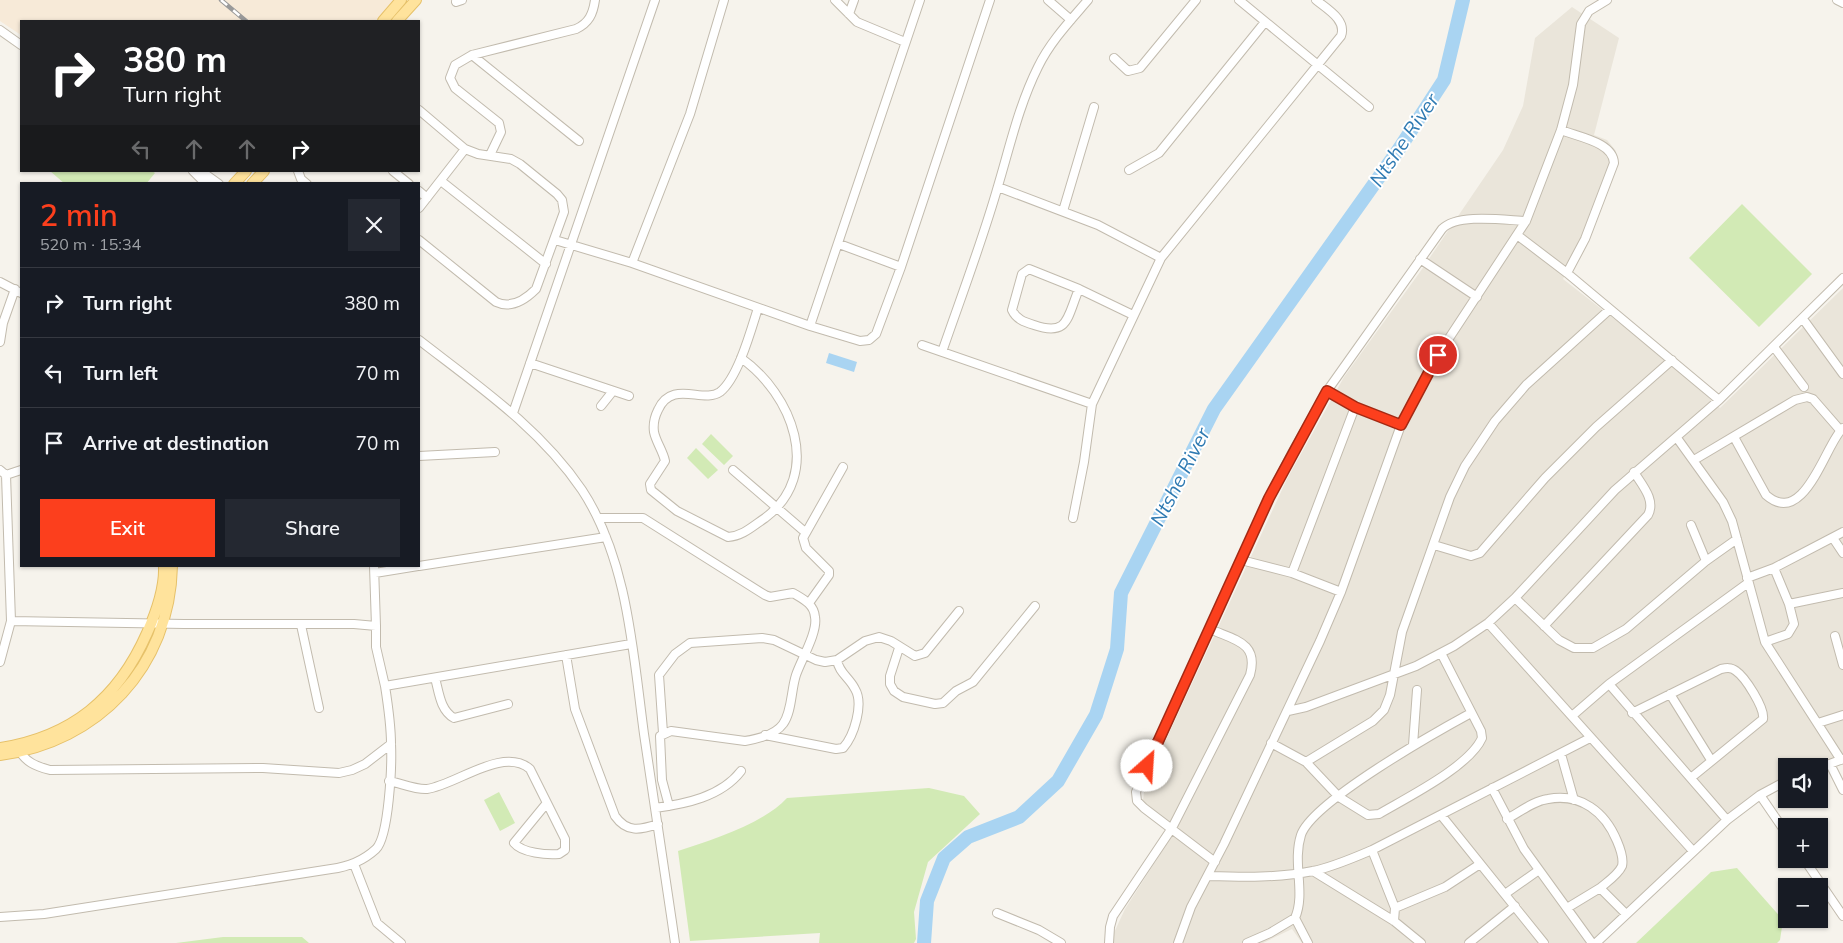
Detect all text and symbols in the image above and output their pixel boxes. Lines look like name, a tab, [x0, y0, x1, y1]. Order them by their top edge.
text: 380 m	[123, 37, 227, 81]
icon: right	[40, 40, 105, 105]
text: Turn right	[123, 80, 221, 108]
water label: Ntshe River	[1363, 88, 1444, 191]
icon: left	[127, 135, 155, 163]
icon: ahead	[180, 135, 208, 163]
icon: ahead	[233, 135, 261, 163]
icon: right	[286, 135, 314, 163]
text: 2 min	[40, 196, 118, 234]
button: close	[348, 199, 400, 251]
text: 520 m · 15:34	[40, 234, 141, 254]
icon: right	[40, 289, 68, 317]
text: Turn right	[83, 291, 172, 315]
text: 380 m	[344, 291, 400, 315]
pin	[1417, 334, 1459, 376]
icon: arrive	[1424, 341, 1452, 369]
icon: left	[40, 359, 68, 387]
text: Turn left	[83, 361, 158, 385]
text: 70 m	[356, 361, 400, 385]
water label: Ntshe River	[1144, 423, 1215, 530]
icon: arrive	[40, 429, 68, 457]
text: Arrive at destination	[83, 431, 269, 455]
text: 70 m	[356, 431, 400, 455]
button: Exit	[40, 499, 215, 557]
button: Share	[225, 499, 400, 557]
position arrow	[1120, 739, 1172, 791]
map controls	[1778, 758, 1828, 928]
button: sound	[1778, 758, 1828, 808]
button: +	[1778, 818, 1828, 868]
button: −	[1778, 878, 1828, 928]

